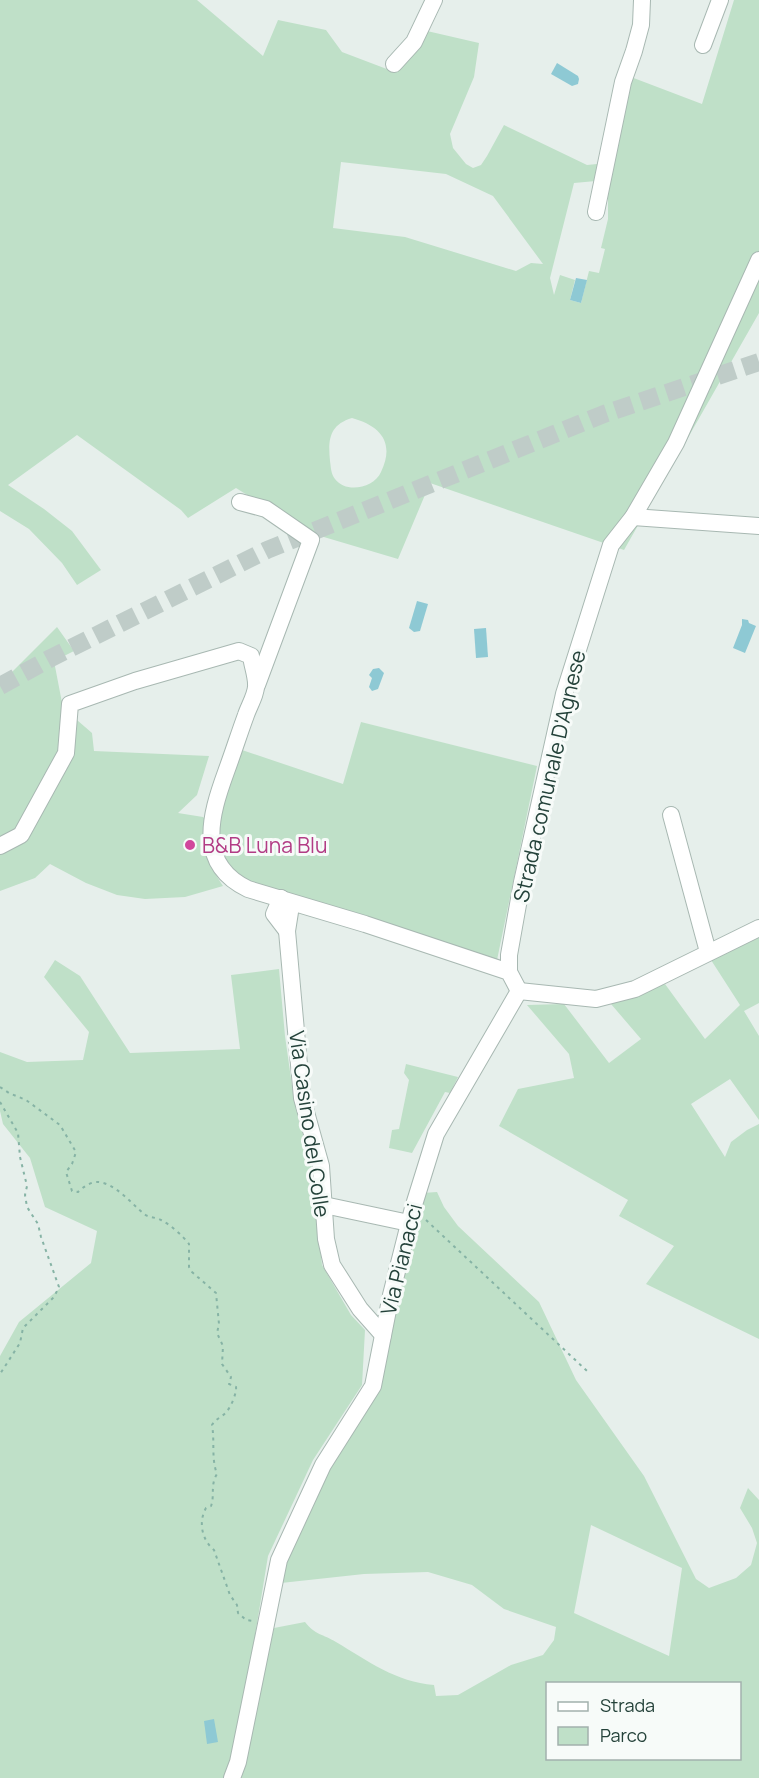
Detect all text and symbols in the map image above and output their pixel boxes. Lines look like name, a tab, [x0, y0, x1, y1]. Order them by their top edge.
street label: Strada comunale D'Agnese	[506, 647, 592, 905]
place label: B&B Luna Blu	[202, 831, 327, 859]
marker: B&B Luna Blu	[183, 838, 197, 852]
street label: Via Casino del Colle	[283, 1029, 337, 1219]
street label: Via Pianacci	[374, 1200, 428, 1318]
legend	[546, 1682, 741, 1760]
text: Strada	[600, 1693, 655, 1717]
text: Parco	[600, 1723, 647, 1747]

